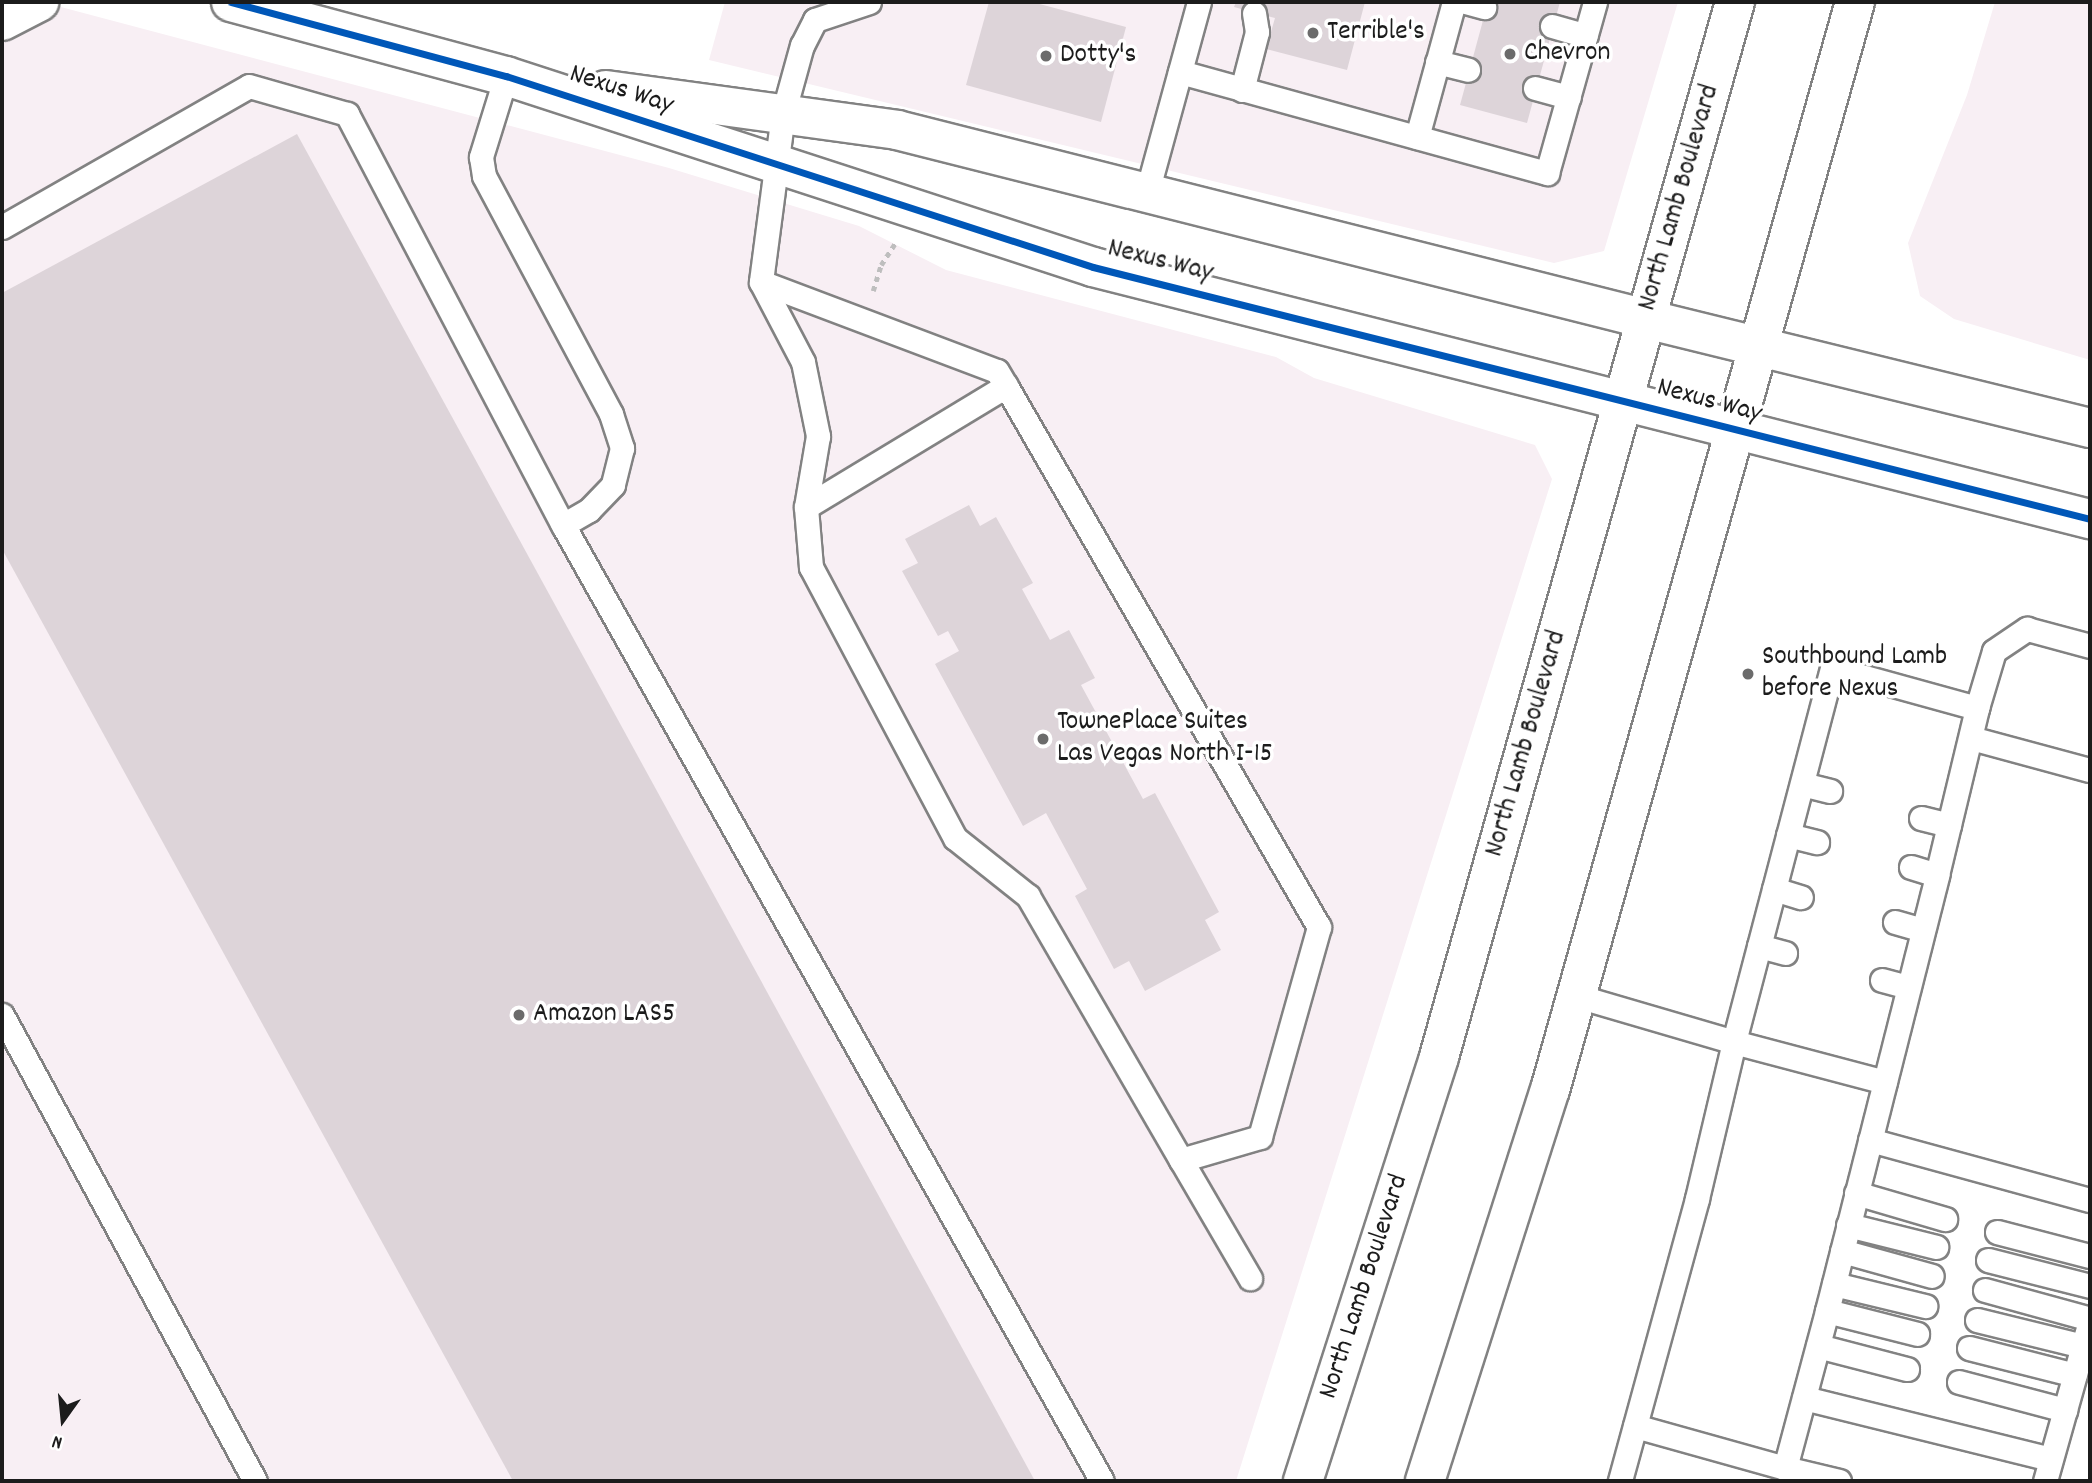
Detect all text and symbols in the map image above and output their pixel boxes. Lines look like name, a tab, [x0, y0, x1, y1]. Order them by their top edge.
place label: Terrible's	[1327, 16, 1425, 50]
marker: Terrible's	[1305, 25, 1321, 41]
place label: Chevron	[1524, 37, 1610, 71]
place label: Dotty's	[1060, 39, 1136, 73]
marker: Chevron	[1502, 46, 1518, 62]
marker: Dotty's	[1038, 48, 1054, 64]
street label: Nexus Way	[565, 58, 677, 124]
street label: North Lamb Boulevard	[1632, 81, 1728, 315]
street label: Nexus Way	[1104, 233, 1216, 291]
street label: Nexus Way	[1653, 372, 1765, 432]
street label: North Lamb Boulevard	[1479, 627, 1575, 861]
place label: Southbound Lamb before Nexus	[1762, 641, 1947, 707]
marker: Southbound Lamb before Nexus	[1740, 666, 1756, 682]
place label: TownePlace Suites Las Vegas North I-15	[1057, 706, 1273, 772]
marker: TownePlace Suites Las Vegas North I-15	[1035, 731, 1051, 747]
place label: Amazon LAS5	[533, 998, 675, 1032]
marker: Amazon LAS5	[511, 1007, 527, 1023]
street label: North Lamb Boulevard	[1313, 1171, 1417, 1403]
north arrow	[28, 1385, 98, 1455]
text: N	[49, 1427, 65, 1455]

